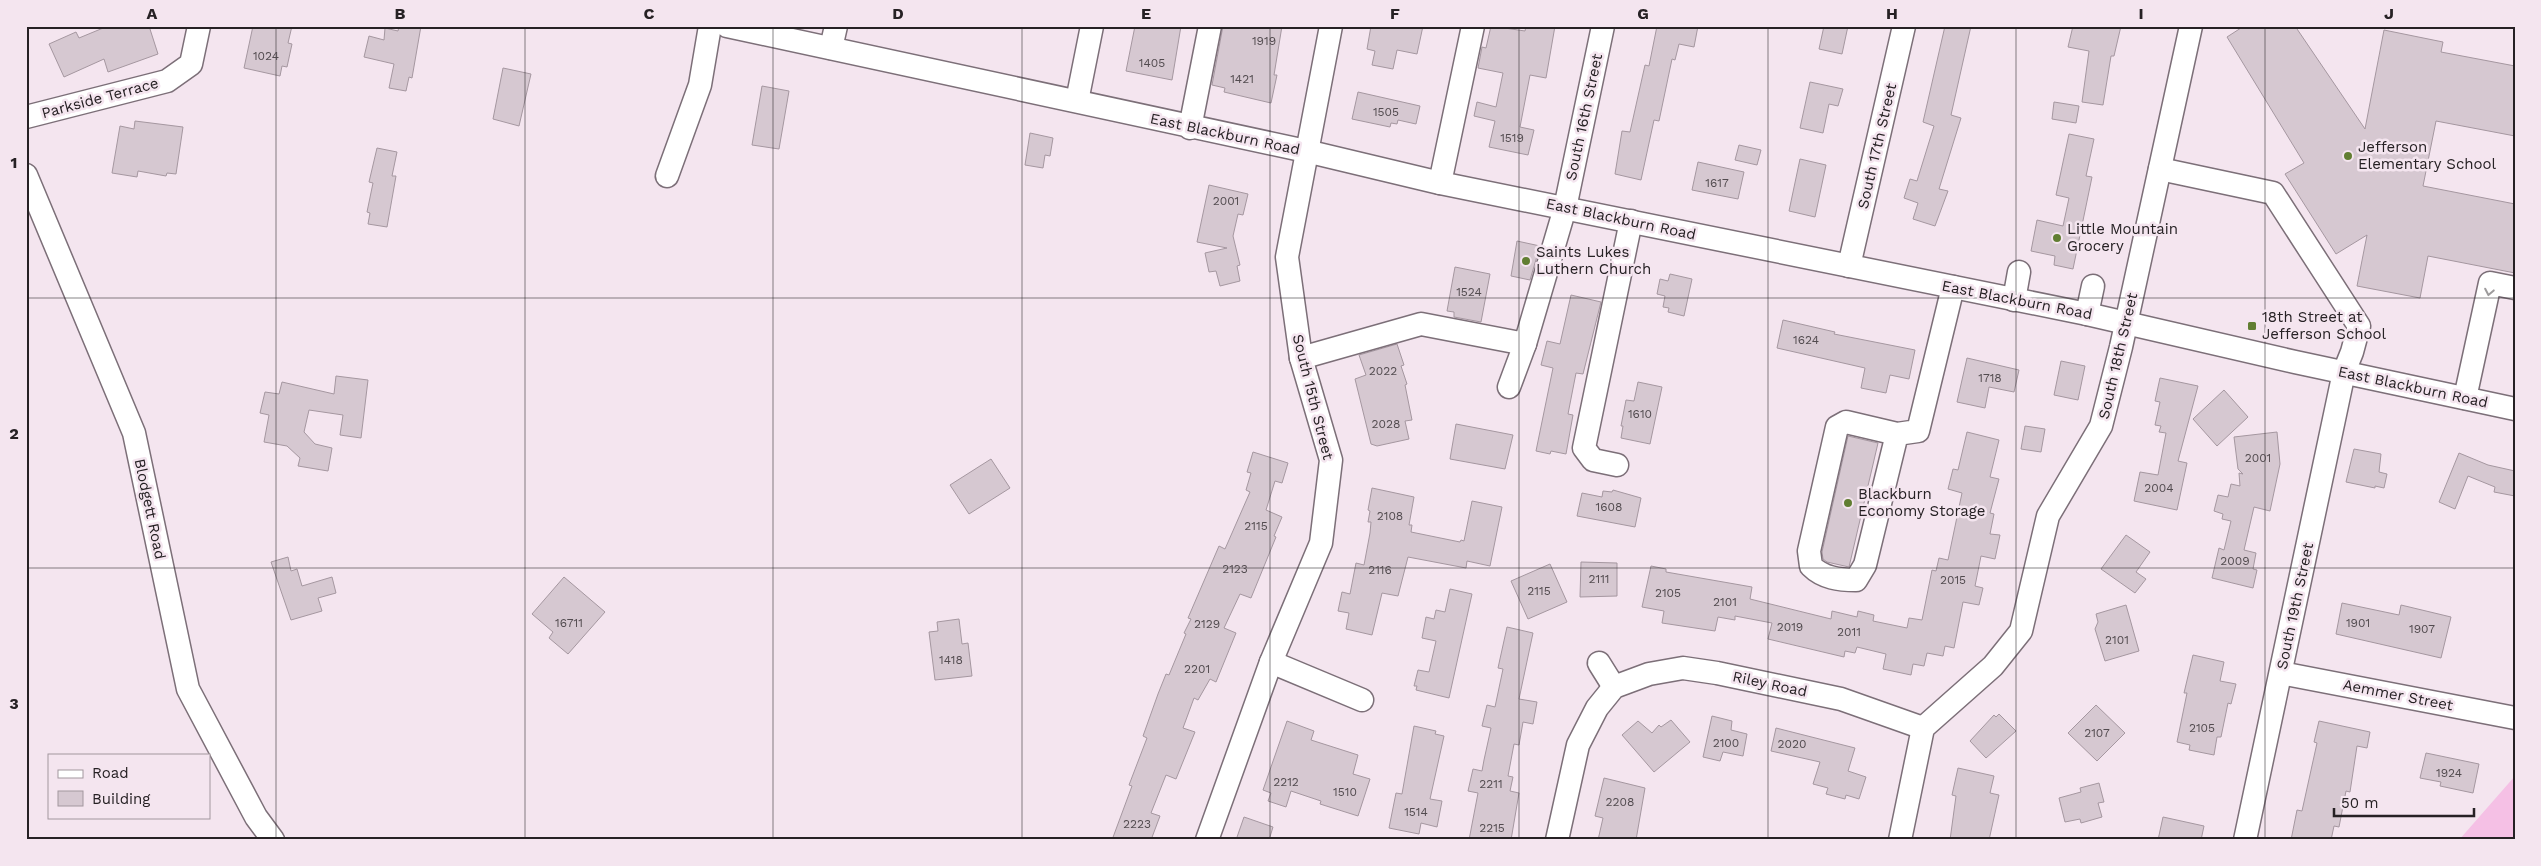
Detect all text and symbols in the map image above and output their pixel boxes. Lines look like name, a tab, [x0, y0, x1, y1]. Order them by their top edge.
text: A	[147, 4, 158, 23]
text: B	[395, 4, 406, 23]
text: C	[644, 4, 655, 23]
text: D	[892, 4, 904, 23]
text: E	[1141, 4, 1151, 23]
text: F	[1390, 4, 1400, 23]
text: G	[1637, 4, 1649, 23]
text: H	[1886, 4, 1898, 23]
text: I	[2138, 4, 2144, 23]
text: J	[2384, 4, 2394, 23]
house number: 1919	[1252, 34, 1276, 48]
house number: 1024	[253, 49, 279, 63]
street label: South 16th Street	[1562, 51, 1606, 182]
house number: 1405	[1139, 56, 1165, 70]
house number: 1421	[1230, 72, 1254, 86]
street label: Parkside Terrace	[40, 74, 160, 122]
street label: South 17th Street	[1854, 81, 1900, 211]
house number: 1505	[1373, 105, 1399, 119]
street label: East Blackburn Road	[1148, 109, 1302, 159]
house number: 1519	[1500, 131, 1524, 145]
place label: Jefferson Elementary School	[2358, 138, 2497, 173]
marker: Jefferson Elementary School	[2342, 150, 2354, 162]
text: 1	[11, 153, 17, 172]
house number: 1617	[1705, 176, 1729, 190]
house number: 2001	[1213, 194, 1239, 208]
street label: East Blackburn Road	[1544, 194, 1698, 244]
place label: Little Mountain Grocery	[2067, 220, 2178, 255]
marker: Little Mountain Grocery	[2051, 232, 2063, 244]
place label: Saints Lukes Luthern Church	[1536, 243, 1651, 278]
marker: Saints Lukes Luthern Church	[1520, 255, 1532, 267]
street label: East Blackburn Road	[1940, 277, 2094, 323]
house number: 1524	[1456, 285, 1482, 299]
one-way arrow	[2484, 288, 2494, 297]
street label: South 18th Street	[2095, 290, 2141, 421]
place label: 18th Street at Jefferson School	[2262, 308, 2387, 343]
marker: 18th Street at Jefferson School	[2246, 320, 2258, 332]
street label: South 15th Street	[1289, 332, 1337, 462]
house number: 1624	[1793, 333, 1819, 347]
street label: East Blackburn Road	[2336, 362, 2490, 412]
house number: 2022	[1369, 364, 1397, 378]
house number: 1718	[1978, 371, 2002, 385]
house number: 1610	[1628, 407, 1652, 421]
house number: 2028	[1372, 417, 1400, 431]
text: 2	[9, 424, 19, 443]
house number: 2001	[2245, 451, 2271, 465]
street label: Blodgett Road	[131, 457, 169, 561]
house number: 2004	[2144, 481, 2174, 495]
place label: Blackburn Economy Storage	[1858, 485, 1985, 520]
marker: Blackburn Economy Storage	[1842, 497, 1854, 509]
house number: 1608	[1596, 500, 1622, 514]
house number: 2108	[1377, 509, 1403, 523]
house number: 2115	[1244, 519, 1268, 533]
street label: South 19th Street	[2273, 540, 2317, 671]
house number: 2009	[2220, 554, 2250, 568]
house number: 2123	[1222, 562, 1248, 576]
house number: 2116	[1368, 563, 1392, 577]
house number: 2111	[1588, 572, 1610, 586]
house number: 2015	[1940, 573, 1966, 587]
house number: 2115	[1527, 584, 1551, 598]
house number: 2105	[1655, 586, 1681, 600]
house number: 2101	[1713, 595, 1737, 609]
house number: 16711	[555, 616, 583, 630]
house number: 1901	[2346, 616, 2370, 630]
house number: 2129	[1194, 617, 1220, 631]
house number: 2019	[1777, 620, 1803, 634]
house number: 1907	[2409, 622, 2435, 636]
house number: 2011	[1837, 625, 1861, 639]
house number: 2101	[2105, 633, 2129, 647]
house number: 1418	[939, 653, 963, 667]
house number: 2201	[1184, 662, 1210, 676]
street label: Riley Road	[1731, 667, 1809, 701]
street label: Aemmer Street	[2341, 676, 2455, 715]
text: 3	[9, 694, 19, 713]
house number: 2105	[2189, 721, 2215, 735]
house number: 2107	[2084, 726, 2110, 740]
house number: 2100	[1713, 736, 1739, 750]
house number: 2020	[1778, 737, 1806, 751]
legend	[48, 754, 210, 818]
text: Road	[92, 764, 129, 782]
house number: 1924	[2436, 766, 2462, 780]
house number: 2212	[1273, 775, 1299, 789]
house number: 2211	[1479, 777, 1503, 791]
house number: 1510	[1333, 785, 1357, 799]
scale bar	[2334, 786, 2474, 818]
text: Building	[92, 790, 150, 808]
text: 50 m	[2341, 794, 2378, 812]
house number: 2208	[1606, 795, 1634, 809]
house number: 1514	[1404, 805, 1428, 819]
house number: 2223	[1123, 817, 1151, 831]
house number: 2215	[1479, 821, 1505, 835]

